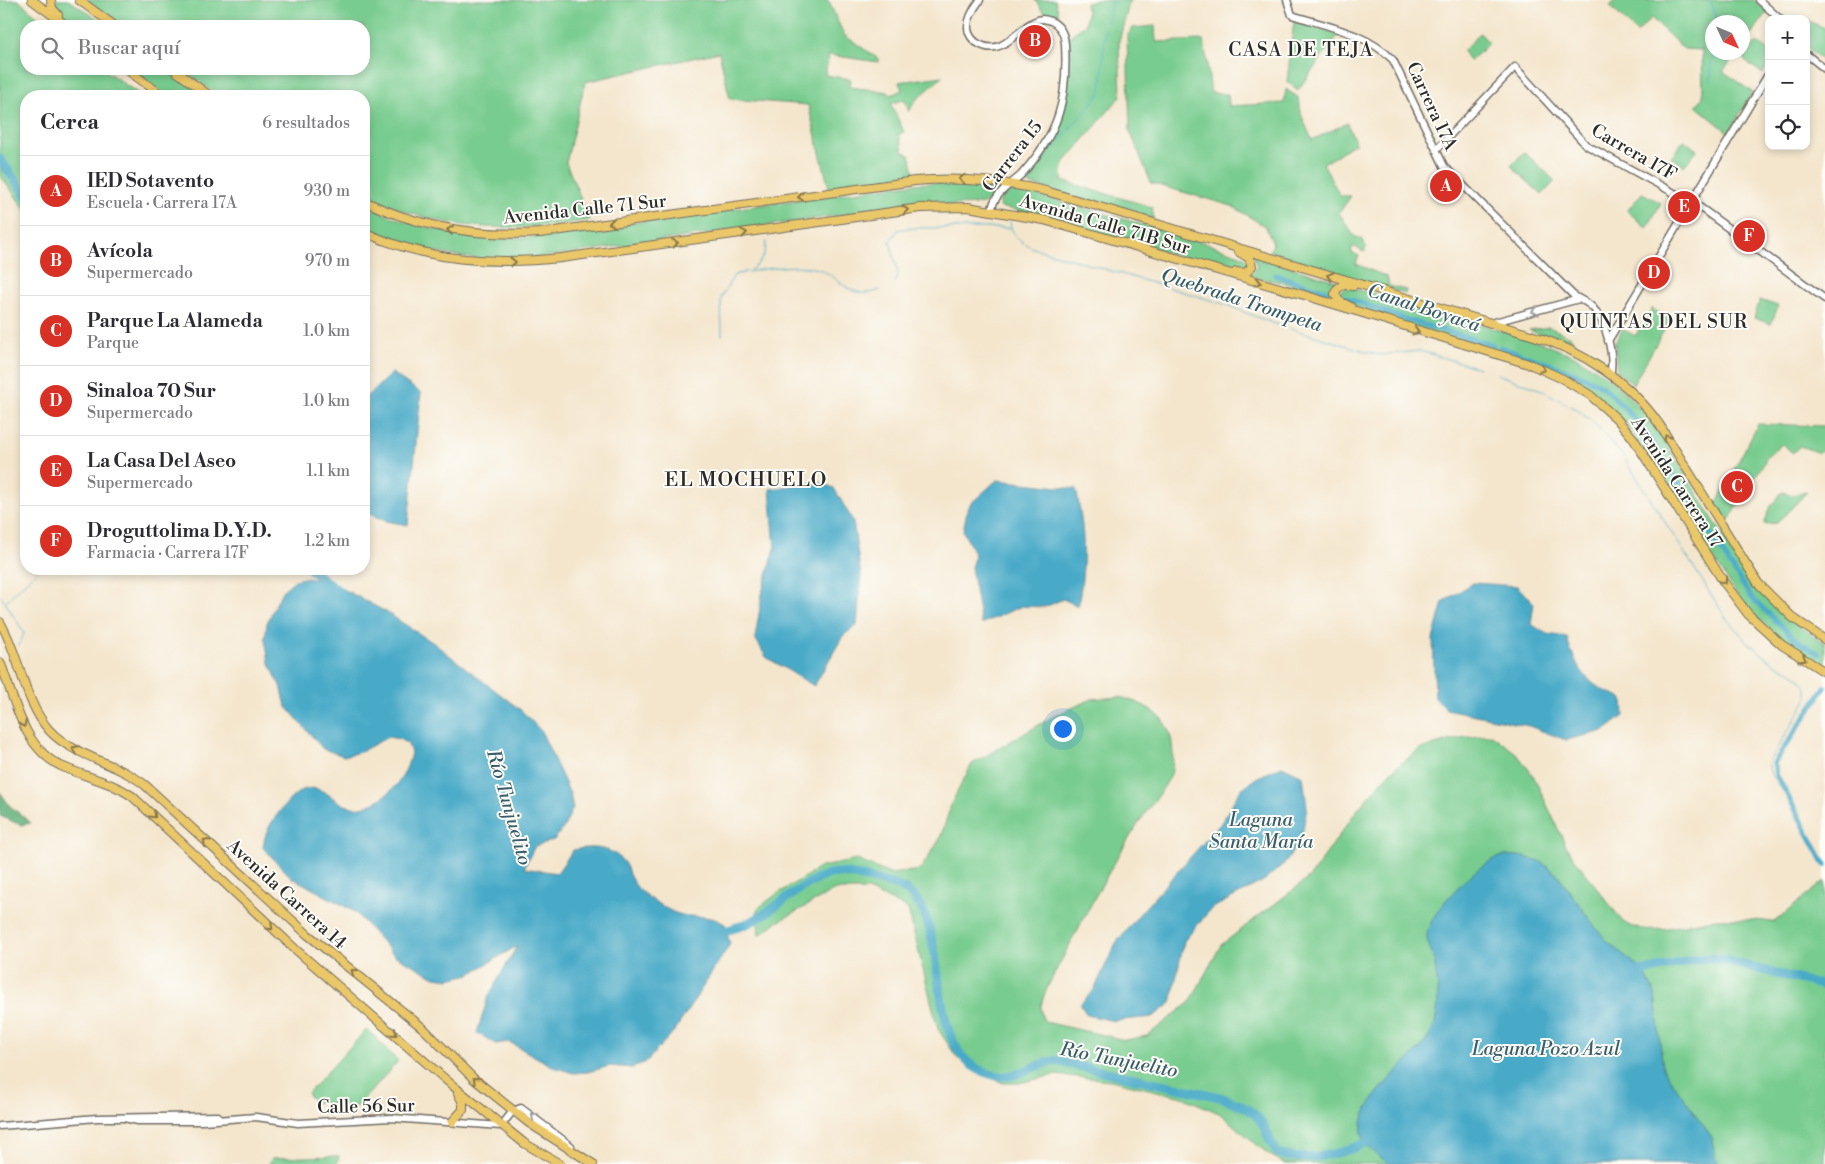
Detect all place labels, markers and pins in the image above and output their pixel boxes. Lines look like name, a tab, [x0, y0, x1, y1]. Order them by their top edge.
pin: B	[1019, 22, 1051, 60]
pin: A	[1430, 167, 1462, 205]
pin: E	[1668, 188, 1700, 226]
pin: F	[1733, 217, 1765, 255]
pin: D	[1638, 254, 1670, 292]
pin: C	[1721, 468, 1753, 506]

